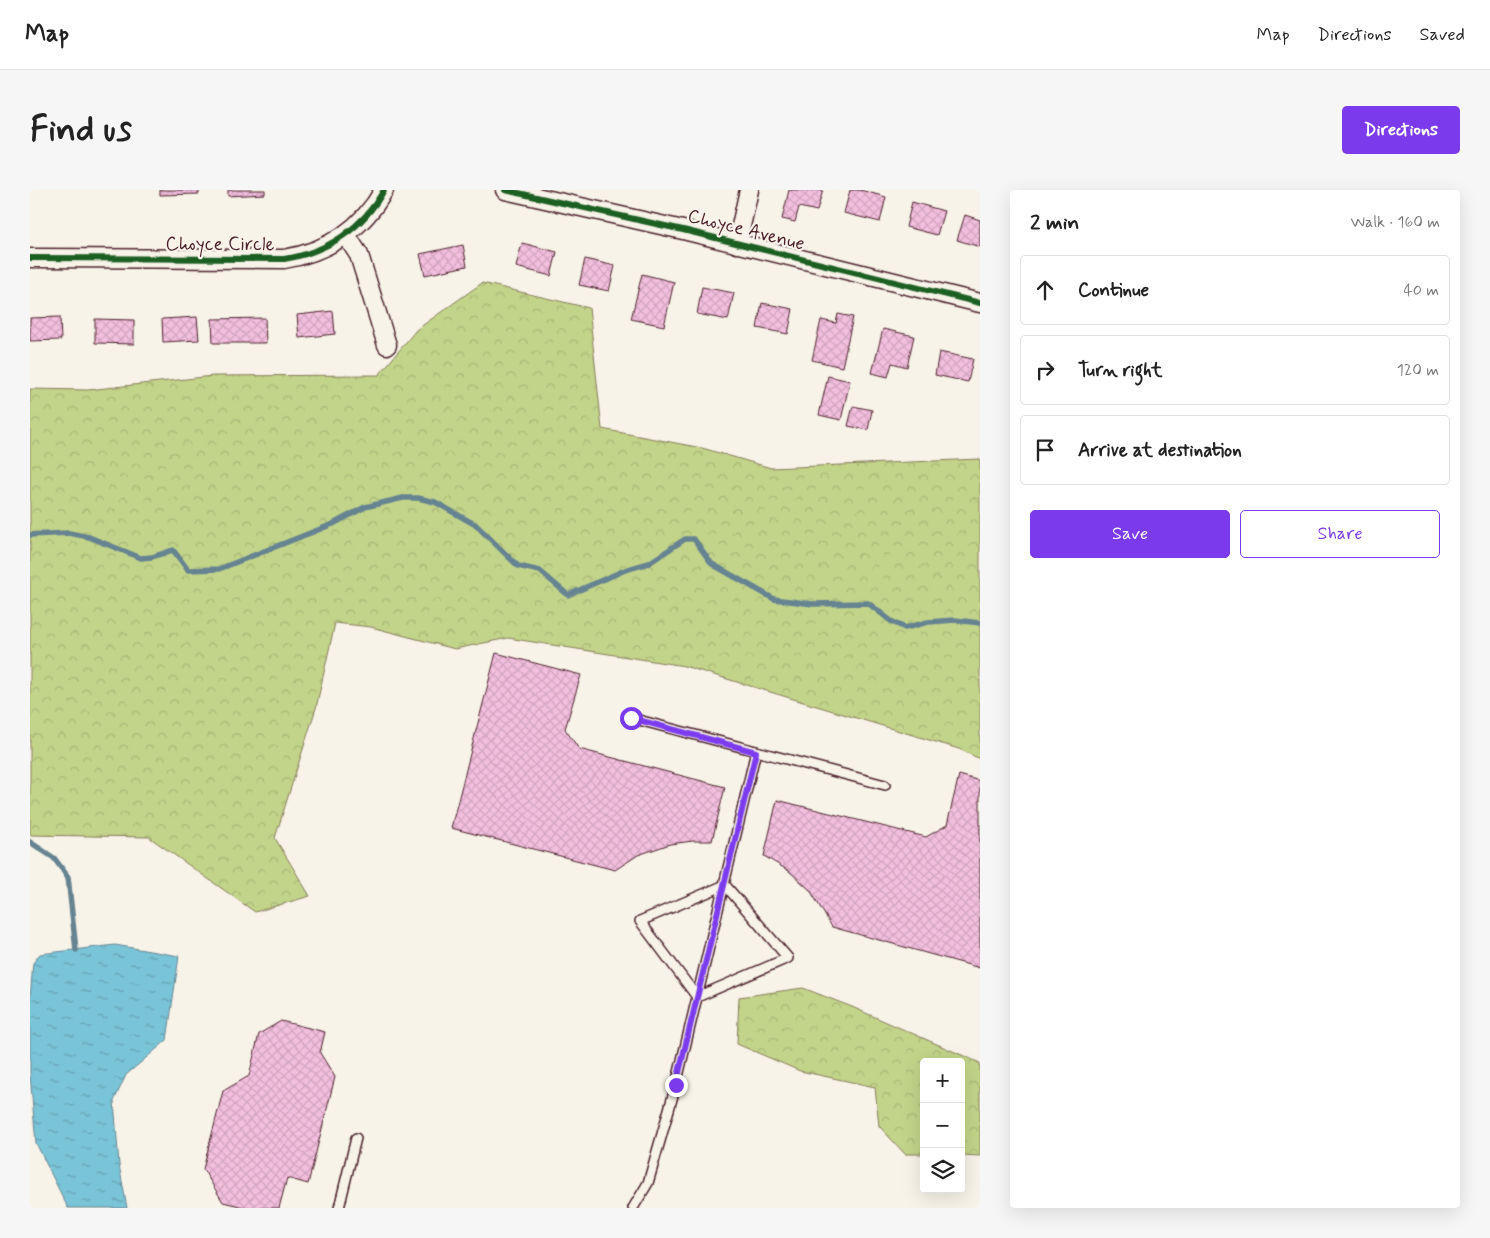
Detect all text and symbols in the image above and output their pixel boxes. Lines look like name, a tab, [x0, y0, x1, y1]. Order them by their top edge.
text: Map	[25, 19, 69, 50]
text: Map	[1257, 23, 1290, 47]
text: Directions	[1318, 23, 1392, 47]
text: Saved	[1420, 23, 1465, 47]
button: Directions	[1342, 106, 1460, 154]
text: Find us	[30, 107, 132, 153]
street label: Choyce Avenue	[685, 203, 807, 258]
text: 2 min	[1030, 209, 1079, 237]
text: Walk · 160 m	[1350, 212, 1440, 233]
street label: Choyce Circle	[166, 232, 275, 258]
icon: ahead	[1031, 276, 1059, 304]
text: Continue	[1078, 278, 1149, 303]
text: 40 m	[1403, 280, 1439, 301]
icon: right	[1031, 356, 1059, 384]
text: Turn right	[1078, 358, 1162, 383]
text: 120 m	[1397, 360, 1439, 381]
icon: arrive	[1031, 436, 1059, 464]
text: Arrive at destination	[1078, 438, 1242, 463]
button: Save	[1030, 510, 1230, 558]
button: Share	[1240, 510, 1440, 558]
route start	[620, 707, 643, 730]
map controls	[920, 1058, 965, 1193]
button: +	[920, 1058, 965, 1103]
route end	[665, 1074, 688, 1097]
button: −	[920, 1103, 965, 1148]
button: layers	[920, 1148, 965, 1193]

